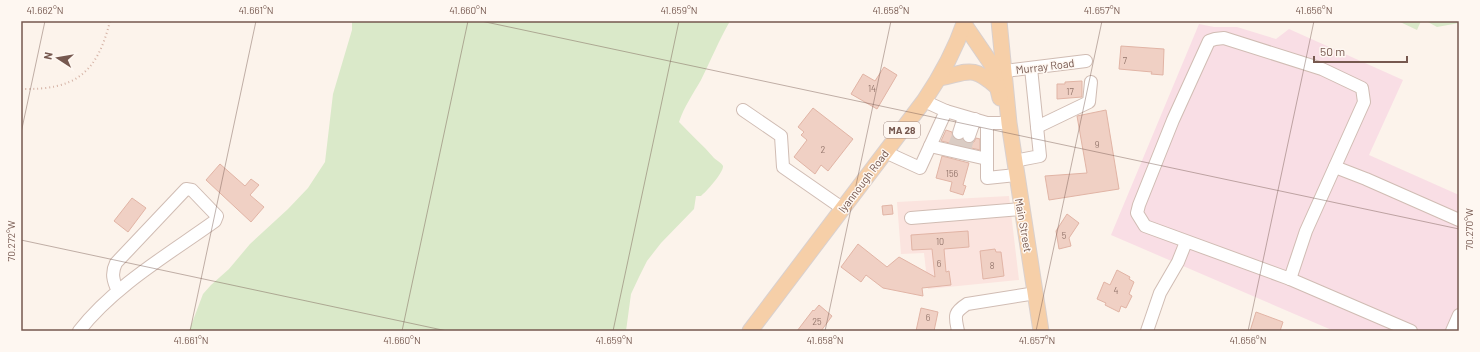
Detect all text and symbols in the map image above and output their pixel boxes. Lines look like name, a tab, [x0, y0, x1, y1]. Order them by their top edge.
text: 41.662°N	[26, 4, 64, 16]
text: 41.661°N	[238, 4, 274, 16]
text: 41.660°N	[449, 4, 487, 16]
text: 41.659°N	[661, 4, 697, 16]
text: 41.658°N	[873, 4, 909, 16]
text: 41.657°N	[1084, 4, 1120, 16]
text: 41.656°N	[1296, 4, 1332, 16]
north arrow	[38, 38, 78, 78]
scale bar	[1314, 38, 1407, 64]
text: 50 m	[1320, 44, 1345, 58]
text: N	[41, 51, 55, 61]
house number: 7	[1123, 55, 1128, 66]
street label: Murray Road	[1015, 56, 1075, 76]
house number: 14	[868, 83, 876, 94]
house number: 17	[1066, 86, 1074, 97]
road number: MA 28	[884, 122, 920, 138]
house number: 9	[1095, 139, 1100, 150]
house number: 2	[821, 144, 826, 155]
street label: Iyannough Road	[835, 147, 891, 215]
house number: 156	[946, 168, 959, 179]
street label: Main Street	[1013, 197, 1035, 253]
text: 70.270°W	[1463, 208, 1475, 250]
text: 70.272°W	[5, 220, 17, 262]
house number: 5	[1062, 230, 1067, 241]
house number: 10	[936, 236, 944, 247]
house number: 6	[937, 258, 942, 269]
house number: 8	[990, 260, 995, 271]
house number: 4	[1114, 285, 1119, 296]
house number: 6	[926, 312, 931, 323]
house number: 25	[812, 316, 822, 327]
text: 41.661°N	[173, 334, 209, 346]
text: 41.660°N	[383, 334, 421, 346]
text: 41.659°N	[596, 334, 632, 346]
text: 41.658°N	[807, 334, 843, 346]
text: 41.657°N	[1019, 334, 1055, 346]
text: 41.656°N	[1230, 334, 1266, 346]

